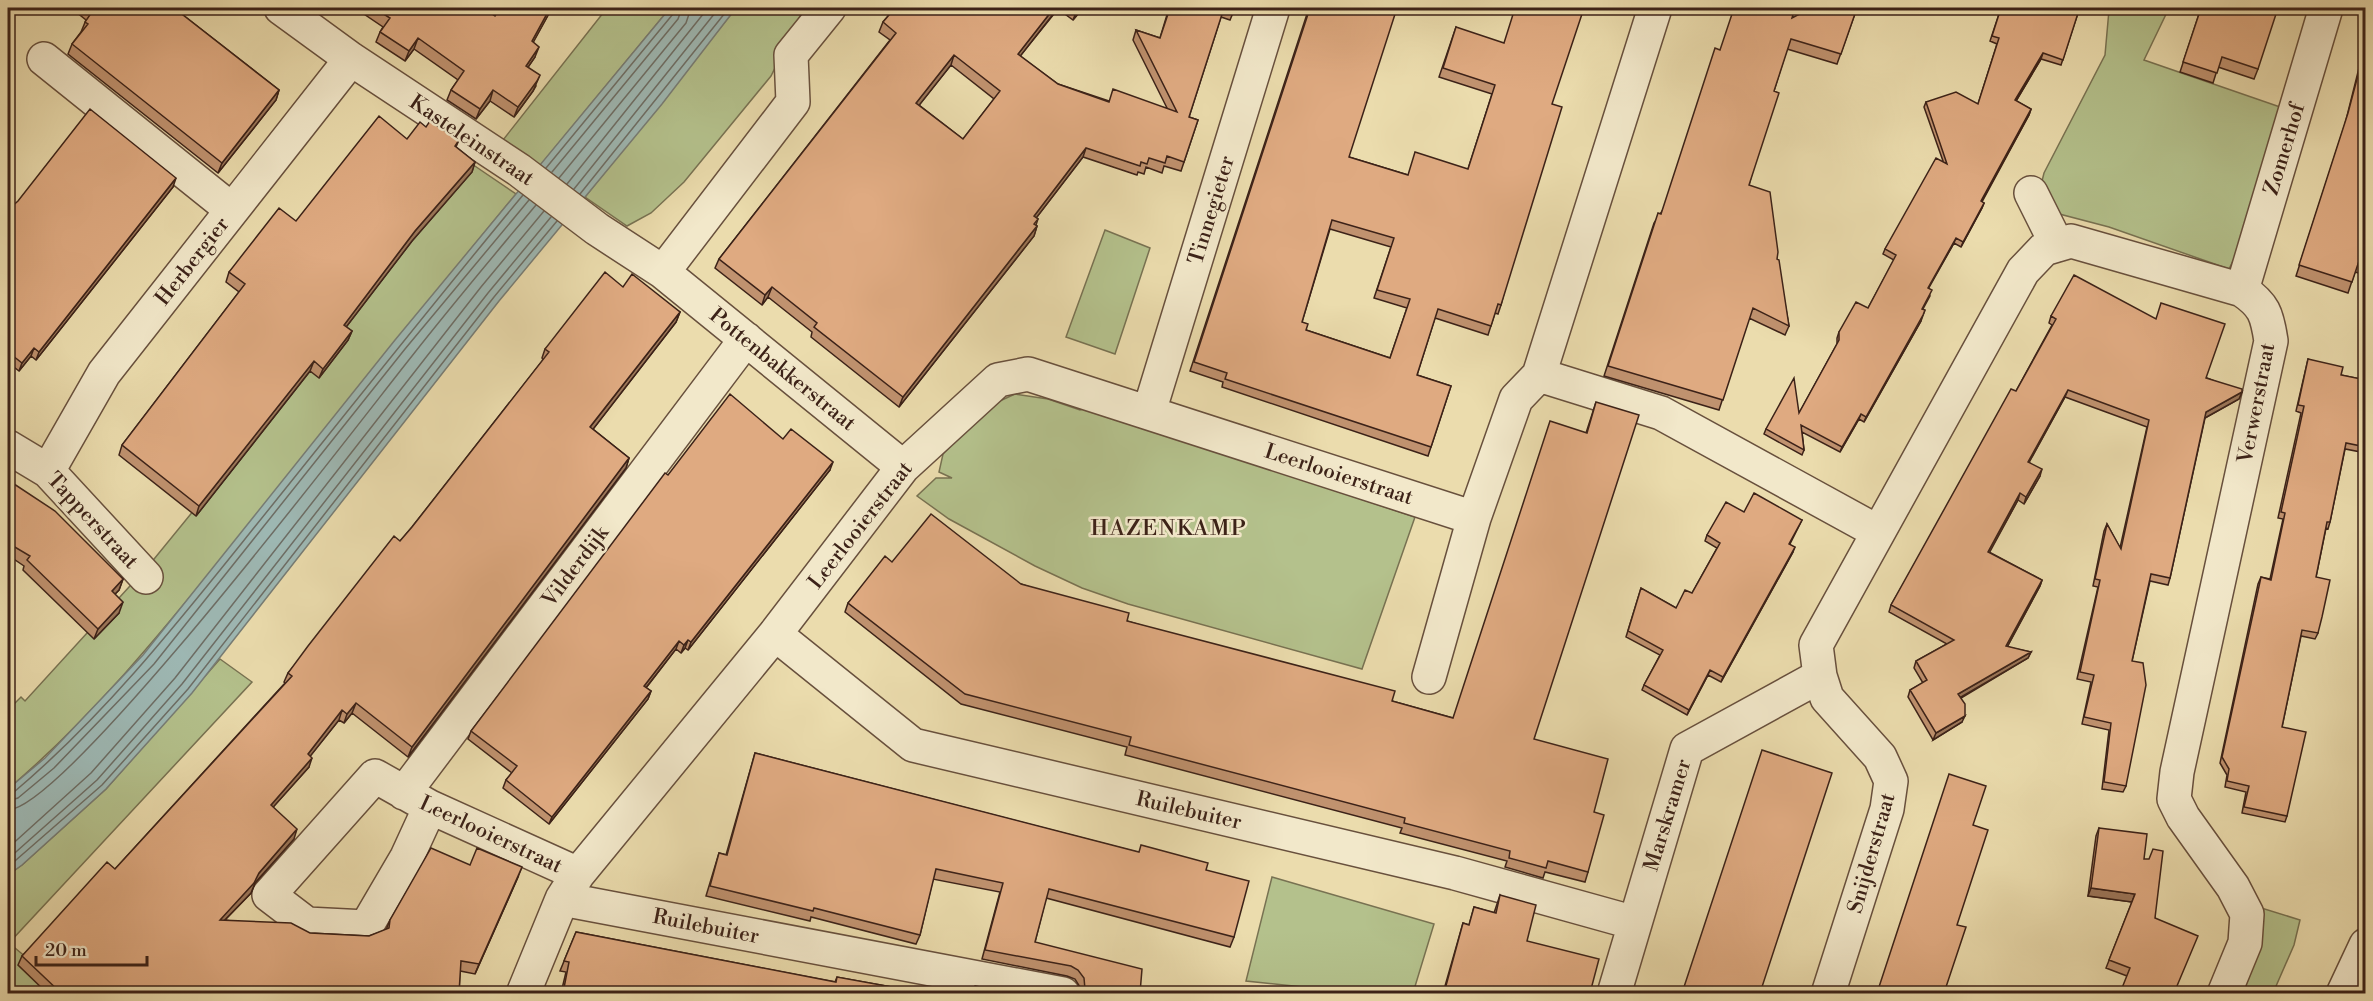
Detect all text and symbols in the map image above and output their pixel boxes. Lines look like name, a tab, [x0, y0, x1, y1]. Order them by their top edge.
street label: Kasteleinstraat	[404, 90, 539, 192]
street label: Zomerhof	[2259, 99, 2312, 198]
street label: Tinnegieter	[1183, 153, 1241, 268]
street label: Herbergier	[150, 212, 235, 311]
street label: Pottenbakkerstraat	[704, 303, 861, 437]
street label: Verwerstraat	[2232, 340, 2282, 467]
street label: Leerlooierstraat	[1261, 439, 1417, 511]
street label: Leerlooierstraat	[803, 456, 919, 595]
street label: Tapperstraat	[41, 467, 144, 575]
district label: HAZENKAMP	[1091, 515, 1247, 542]
street label: Vilderdijk	[536, 520, 615, 613]
street label: Marskramer	[1639, 756, 1697, 875]
street label: Ruilebuiter	[1133, 786, 1244, 836]
street label: Leerlooierstraat	[415, 790, 567, 880]
street label: Snijderstraat	[1842, 790, 1902, 917]
street label: Ruilebuiter	[650, 904, 761, 950]
scale bar	[36, 929, 147, 967]
text: 20 m	[45, 939, 87, 962]

